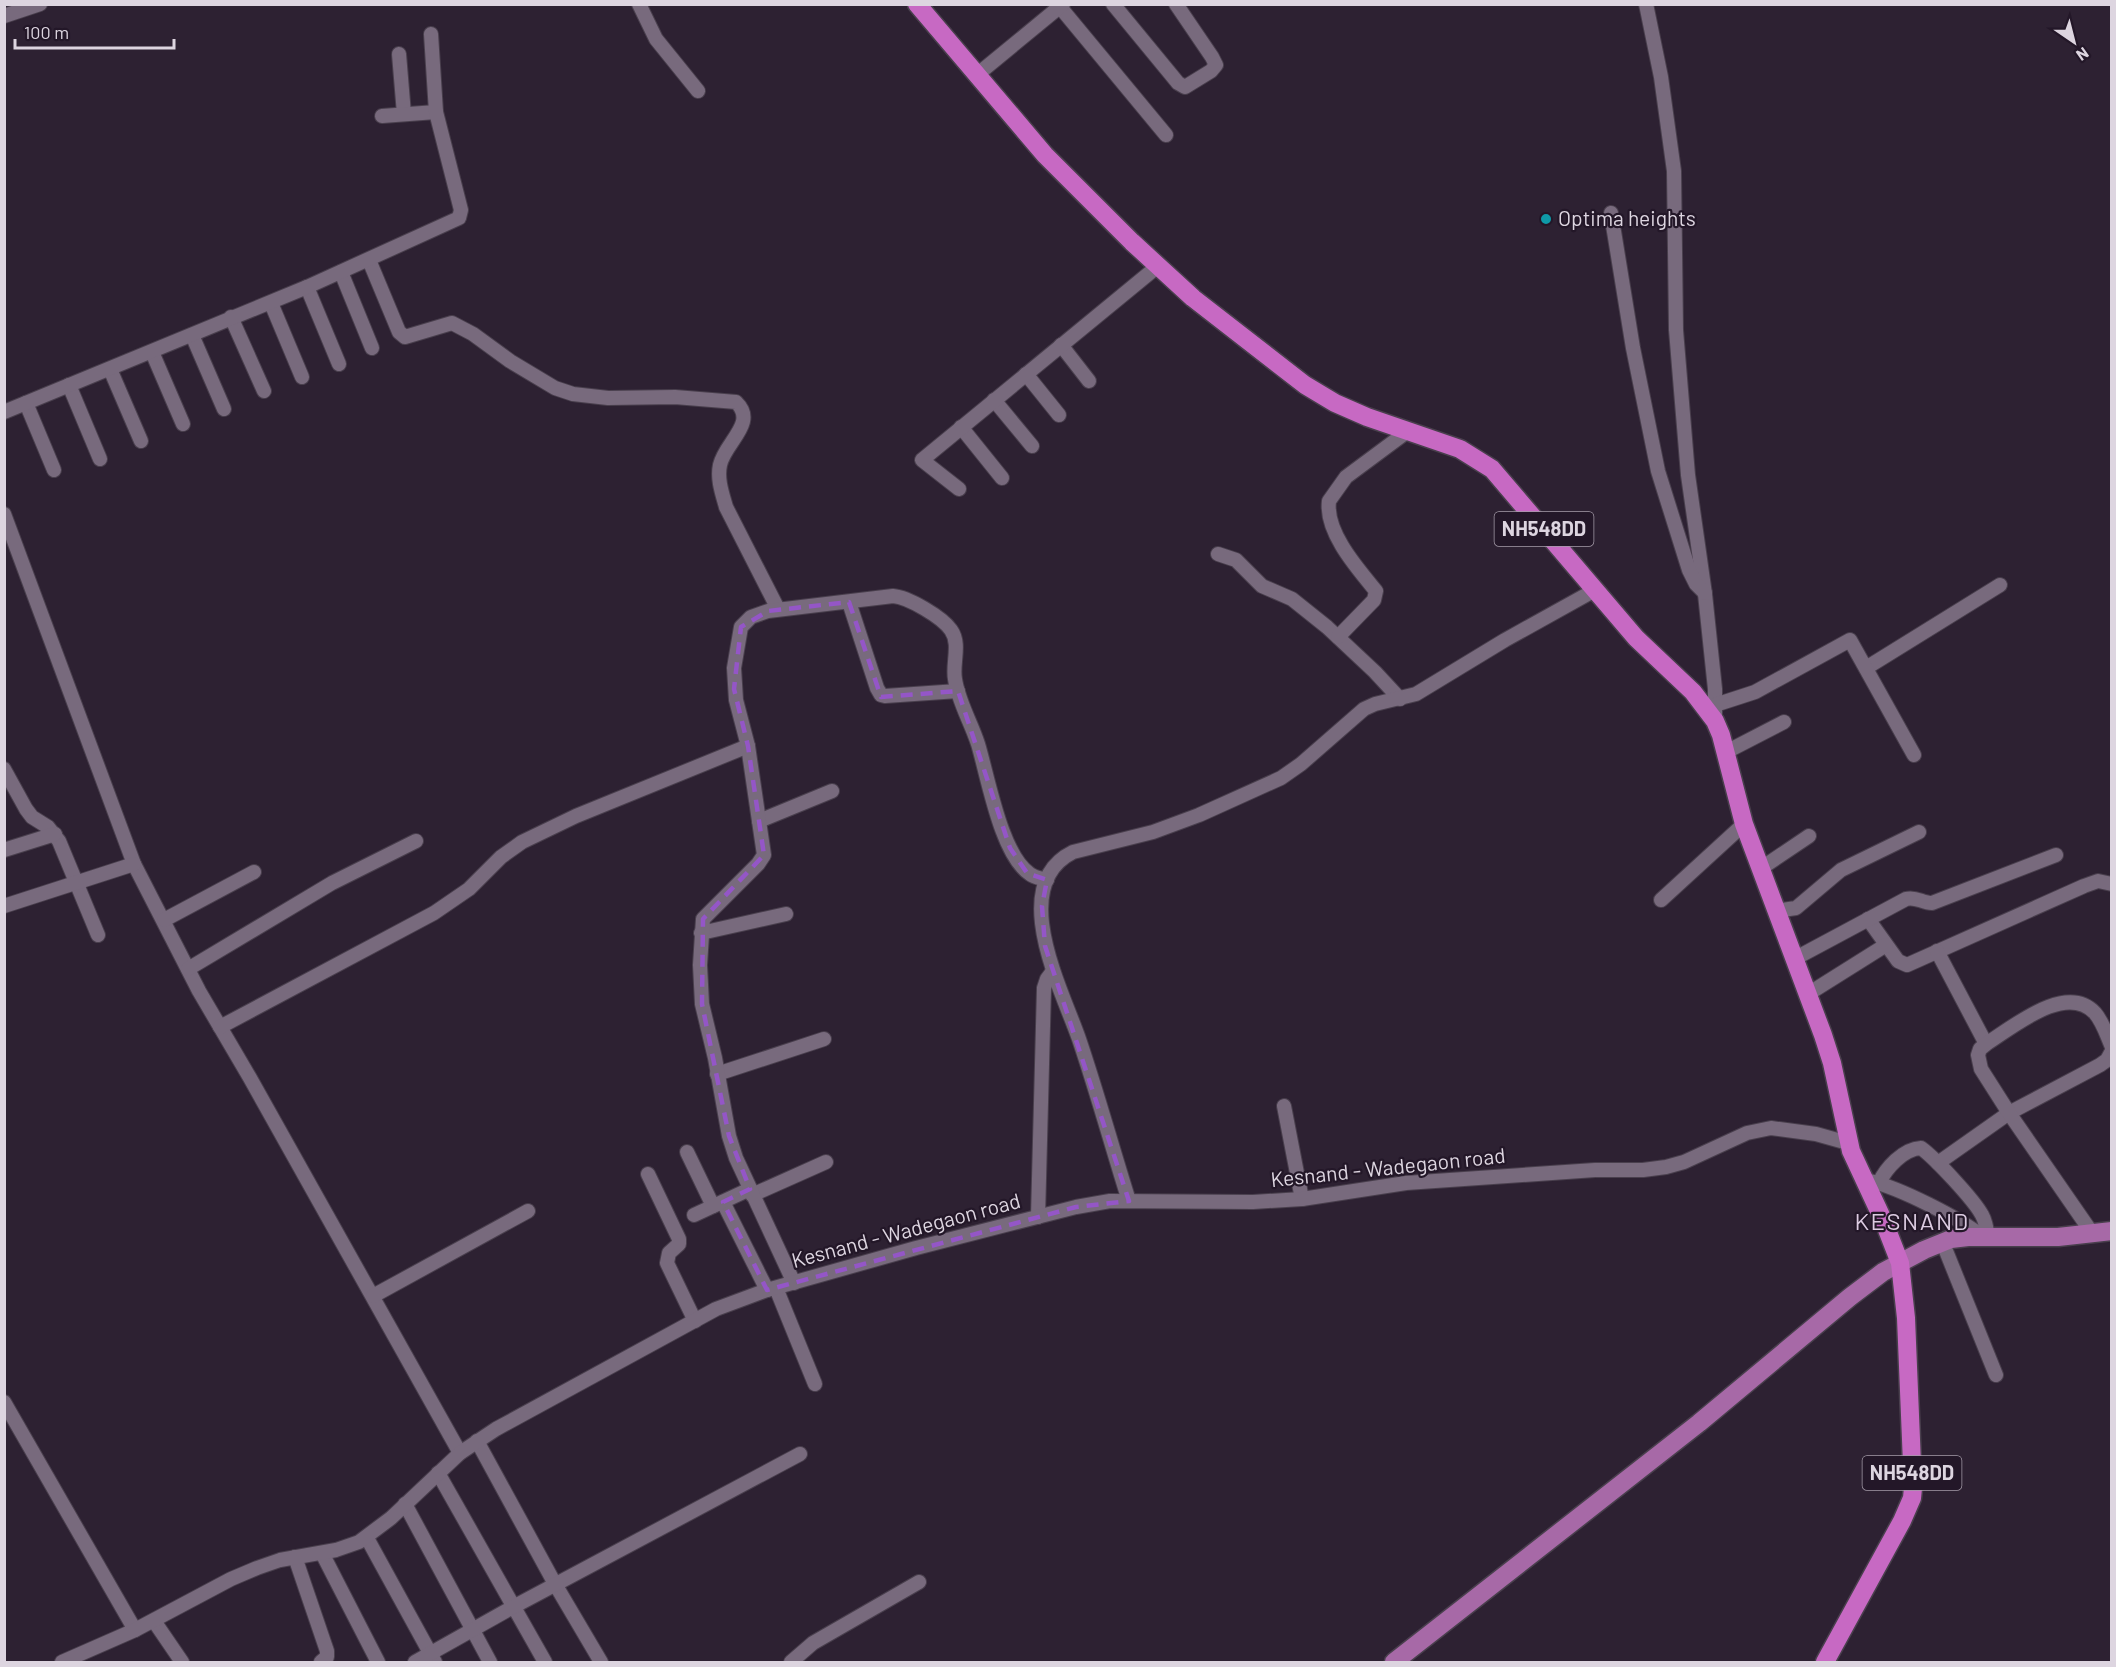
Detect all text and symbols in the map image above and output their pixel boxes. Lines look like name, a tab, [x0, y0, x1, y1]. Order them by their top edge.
scale bar	[15, 12, 174, 50]
north arrow	[2044, 12, 2104, 72]
text: 100 m	[24, 21, 69, 43]
text: N	[2073, 44, 2093, 66]
place label: Optima heights	[1558, 205, 1696, 230]
marker: Optima heights	[1539, 212, 1553, 226]
road number: NH548DD	[1494, 512, 1594, 546]
street label: Kesnand - Wadegaon road	[1269, 1142, 1506, 1191]
street label: Kesnand - Wadegaon road	[788, 1187, 1023, 1272]
district label: KESNAND	[1854, 1206, 1970, 1235]
road number: NH548DD	[1862, 1456, 1962, 1490]

